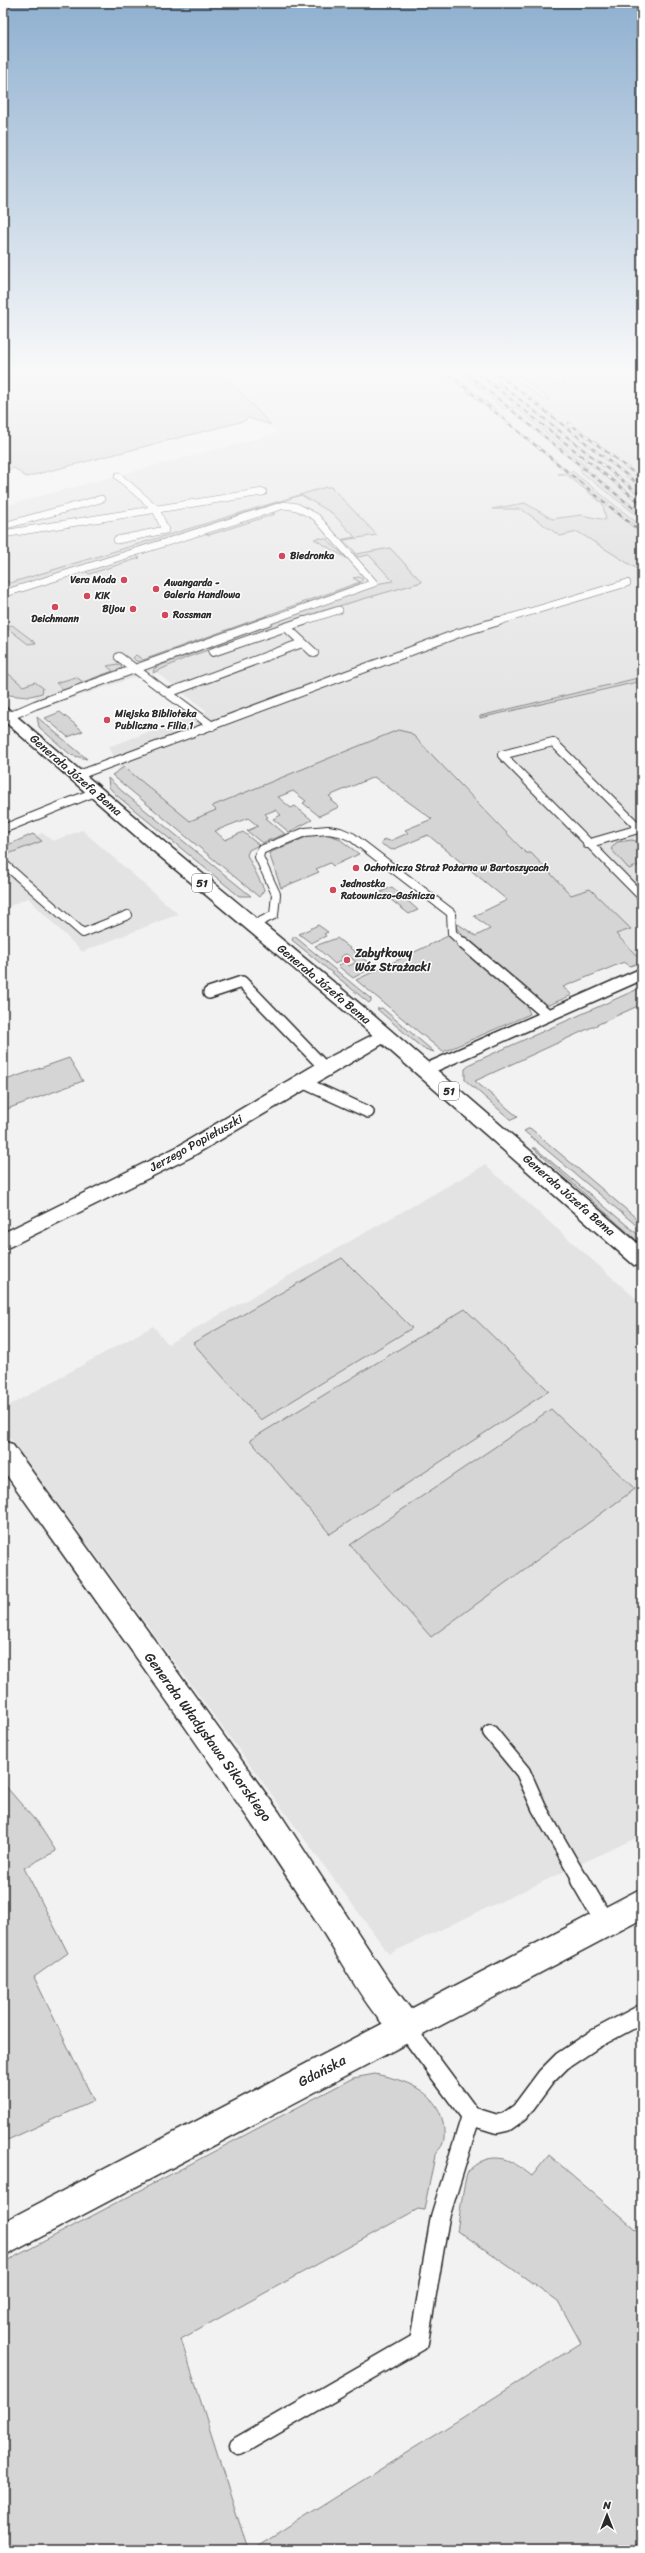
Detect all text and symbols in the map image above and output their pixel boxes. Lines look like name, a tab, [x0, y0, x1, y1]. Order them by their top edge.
place label: Biedronka	[290, 547, 334, 565]
marker: Biedronka	[277, 551, 287, 561]
place label: Vera Moda	[70, 571, 116, 589]
place label: Awangarda - Galeria Handlowa	[163, 574, 240, 604]
marker: Vera Moda	[119, 575, 129, 585]
marker: Awangarda - Galeria Handlowa	[151, 584, 161, 594]
place label: KiK	[94, 587, 111, 605]
marker: KiK	[82, 591, 92, 601]
place label: Bijou	[102, 600, 126, 618]
marker: Deichmann	[50, 602, 60, 612]
marker: Bijou	[128, 604, 138, 614]
place label: Rossman	[172, 606, 212, 624]
place label: Deichmann	[31, 610, 79, 628]
marker: Rossman	[160, 610, 170, 620]
place label: Miejska Biblioteka Publiczna - Filia 1	[114, 705, 197, 735]
marker: Miejska Biblioteka Publiczna - Filia 1	[102, 715, 112, 725]
street label: Generała Józefa Bema	[25, 728, 128, 822]
place label: Ochotnicza Straż Pożarna w Bartoszycach	[363, 859, 550, 877]
marker: Ochotnicza Straż Pożarna w Bartoszycach	[351, 863, 361, 873]
road number: 51	[192, 874, 212, 892]
place label: Jednostka Ratowniczo-Gaśnicza	[340, 875, 435, 905]
marker: Jednostka Ratowniczo-Gaśnicza	[328, 885, 338, 895]
street label: Generała Józefa Bema	[272, 938, 377, 1031]
place label: Zabytkowy Wóz Strażacki	[354, 942, 431, 978]
marker: Zabytkowy Wóz Strażacki	[342, 955, 352, 965]
road number: 51	[439, 1082, 459, 1100]
street label: Jerzego Popiełuszki	[144, 1108, 247, 1178]
street label: Generała Józefa Bema	[518, 1148, 621, 1242]
street label: Generała Władysława Sikorskiego	[138, 1647, 278, 1827]
street label: Gdańska	[293, 2047, 351, 2094]
north arrow	[587, 2495, 627, 2535]
text: N	[602, 2496, 611, 2515]

